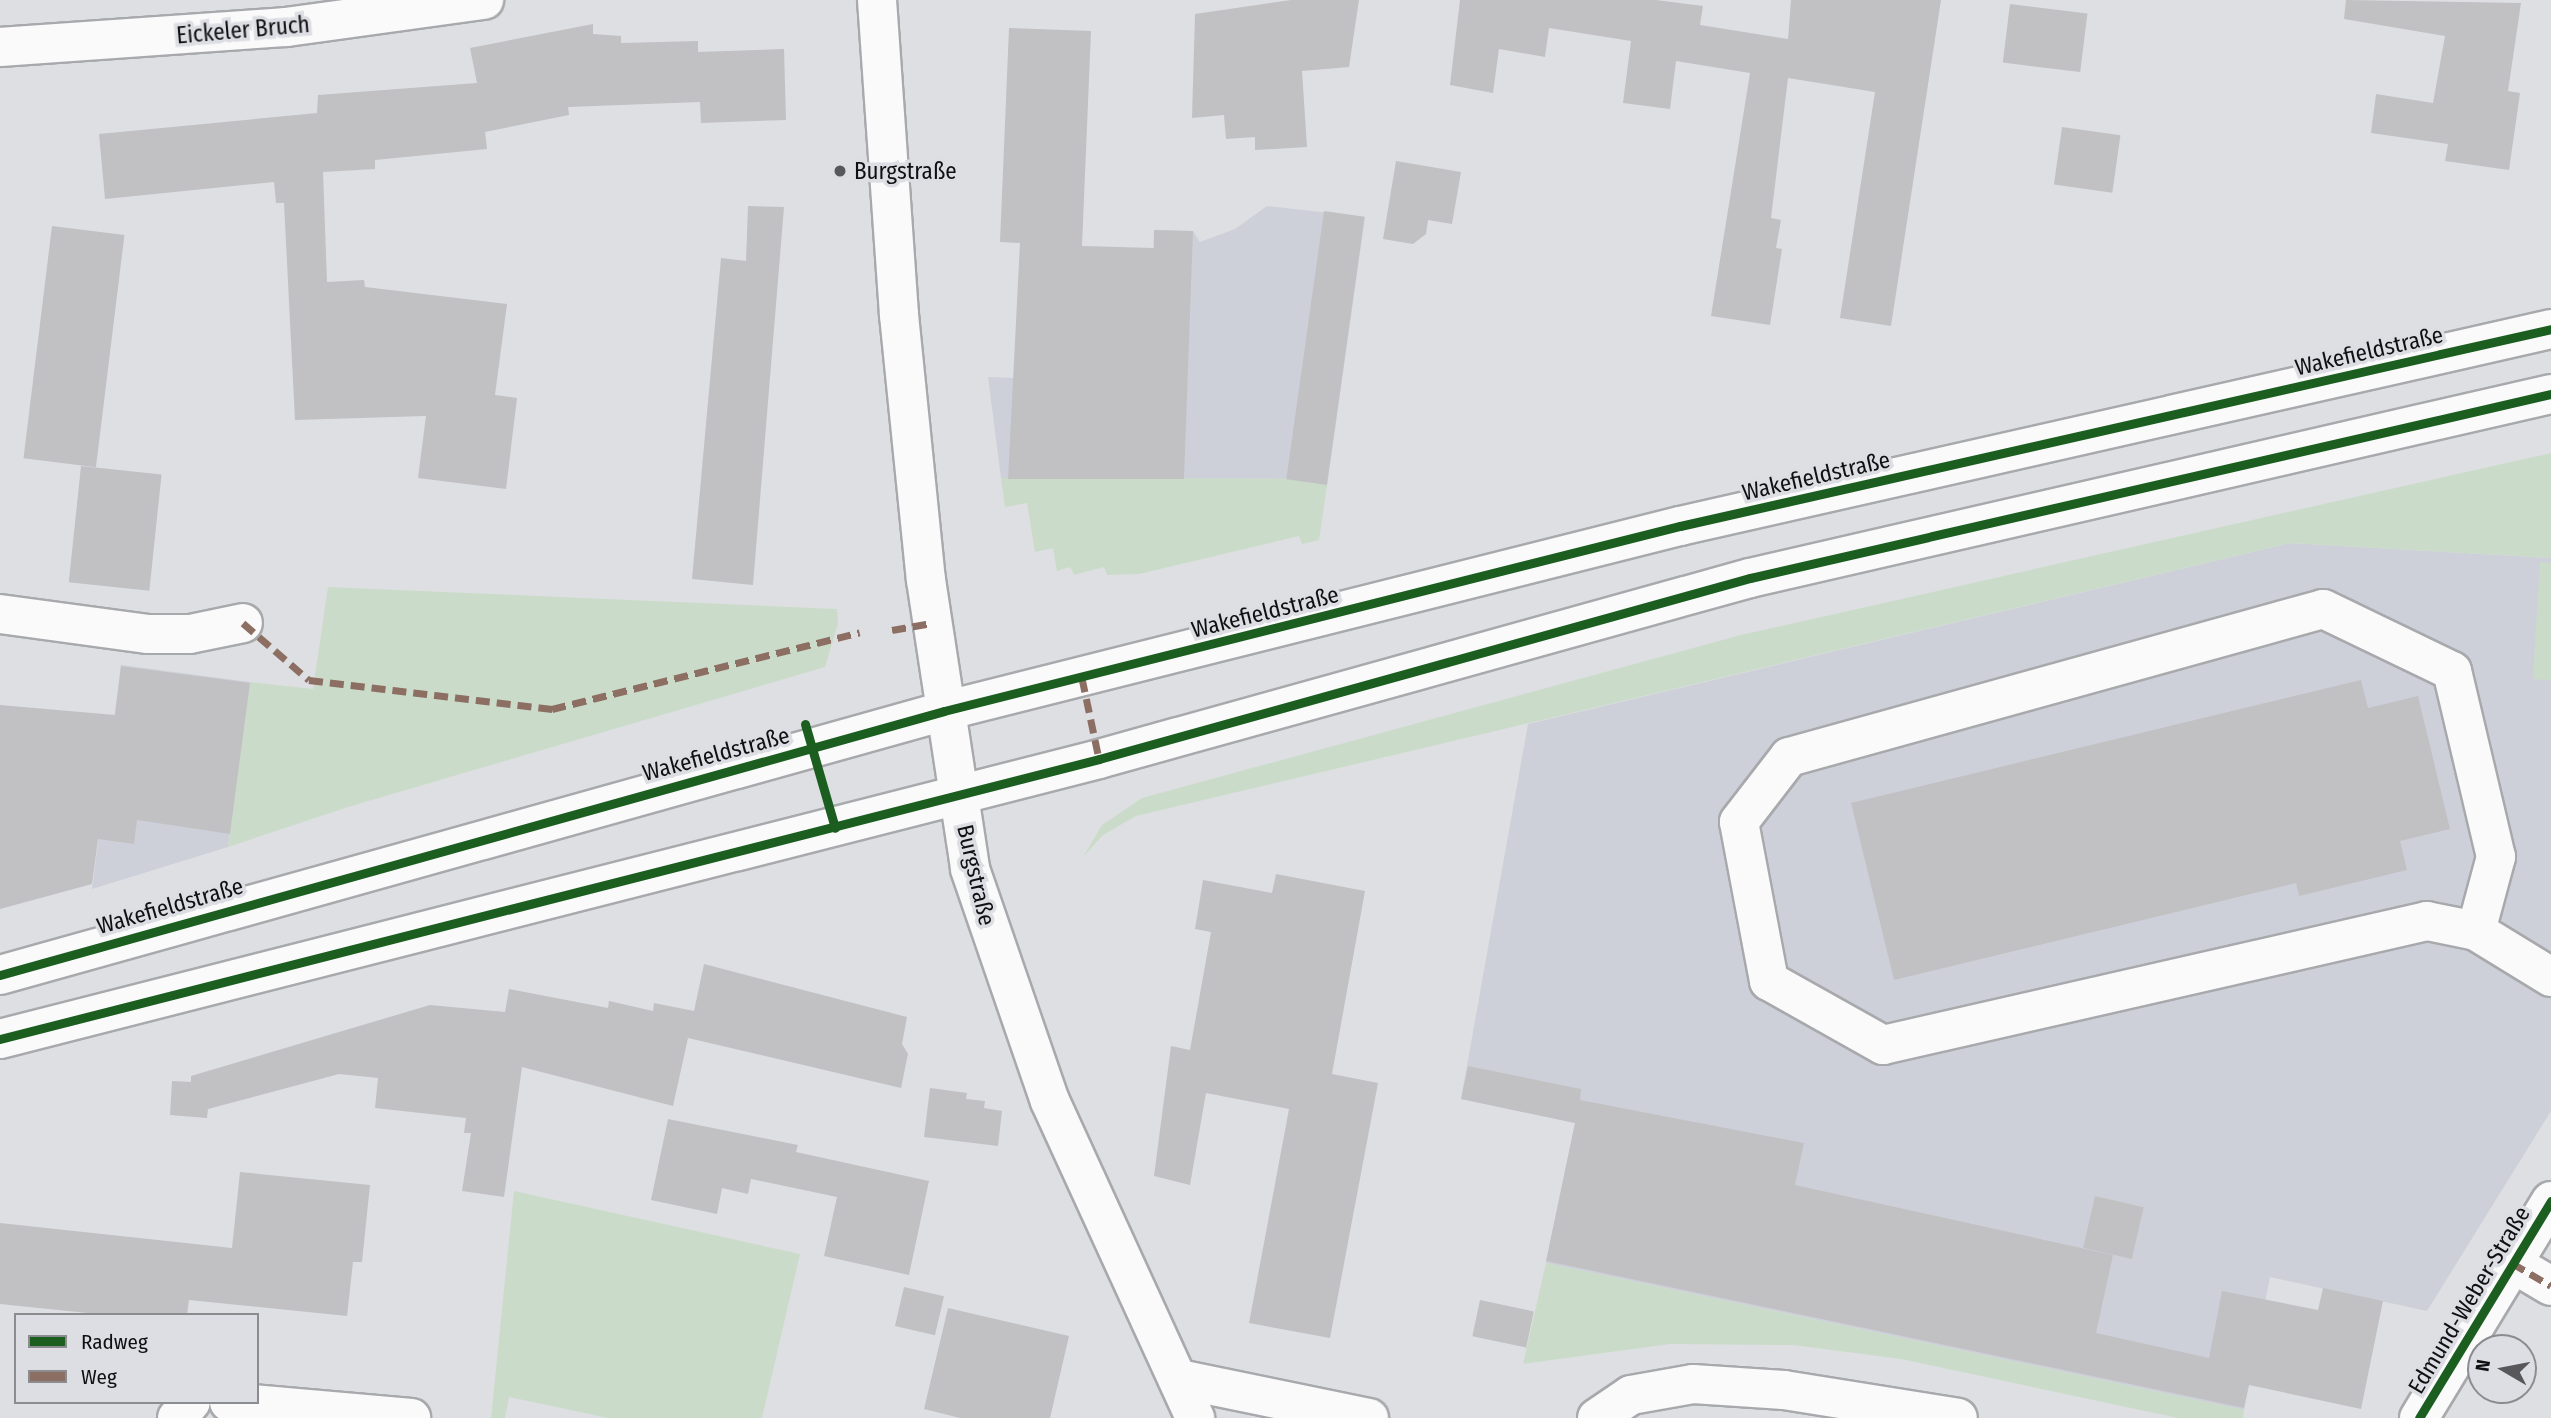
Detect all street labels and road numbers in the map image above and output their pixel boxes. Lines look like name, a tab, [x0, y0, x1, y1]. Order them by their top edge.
street label: Eickeler Bruch	[175, 10, 311, 50]
street label: Wakefieldstraße	[2292, 321, 2446, 381]
street label: Wakefieldstraße	[1739, 446, 1893, 506]
street label: Wakefieldstraße	[1188, 580, 1342, 644]
street label: Wakefieldstraße	[640, 721, 792, 787]
street label: Burgstraße	[951, 822, 1001, 928]
street label: Wakefieldstraße	[94, 872, 246, 940]
street label: Edmund-Weber-Straße	[2402, 1201, 2536, 1399]

